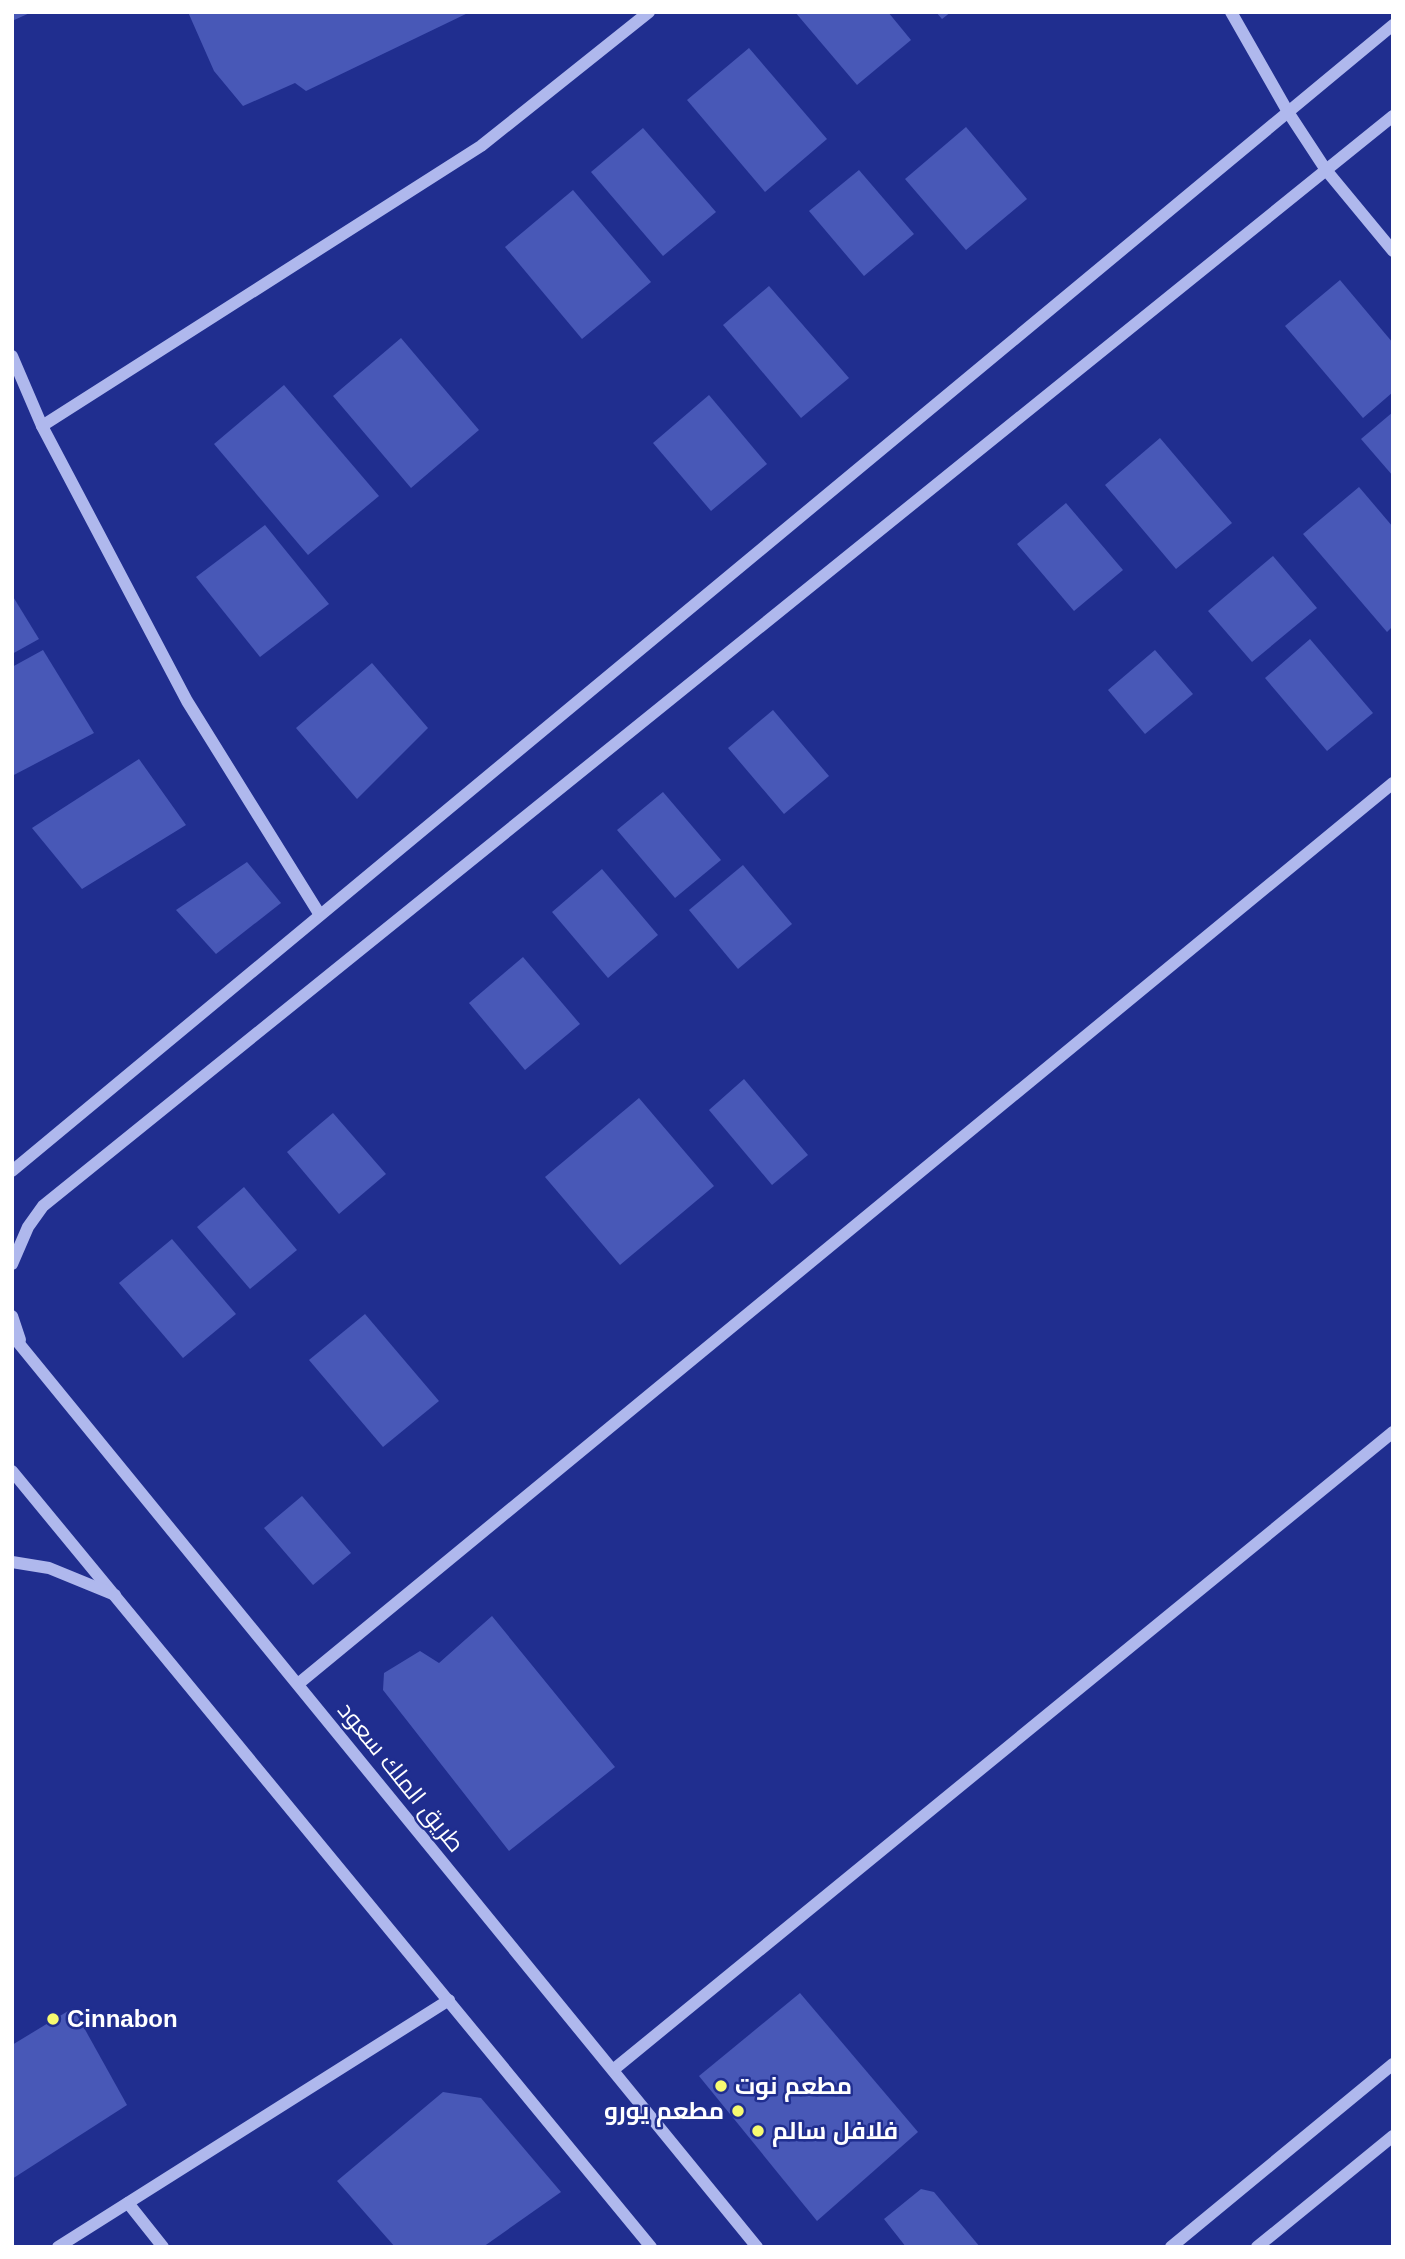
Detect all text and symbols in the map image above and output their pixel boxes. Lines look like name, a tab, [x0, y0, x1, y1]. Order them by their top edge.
street label: طريق الملك سعود	[331, 1696, 470, 1858]
place label: Cinnabon	[67, 2005, 178, 2032]
marker: Cinnabon	[45, 2011, 61, 2027]
place label: مطعم نوت	[735, 2072, 852, 2102]
marker: مطعم نوت	[713, 2078, 729, 2094]
place label: مطعم يورو	[604, 2097, 724, 2127]
marker: مطعم يورو	[730, 2103, 746, 2119]
place label: فلافل سالم	[772, 2117, 898, 2147]
marker: فلافل سالم	[750, 2123, 766, 2139]

